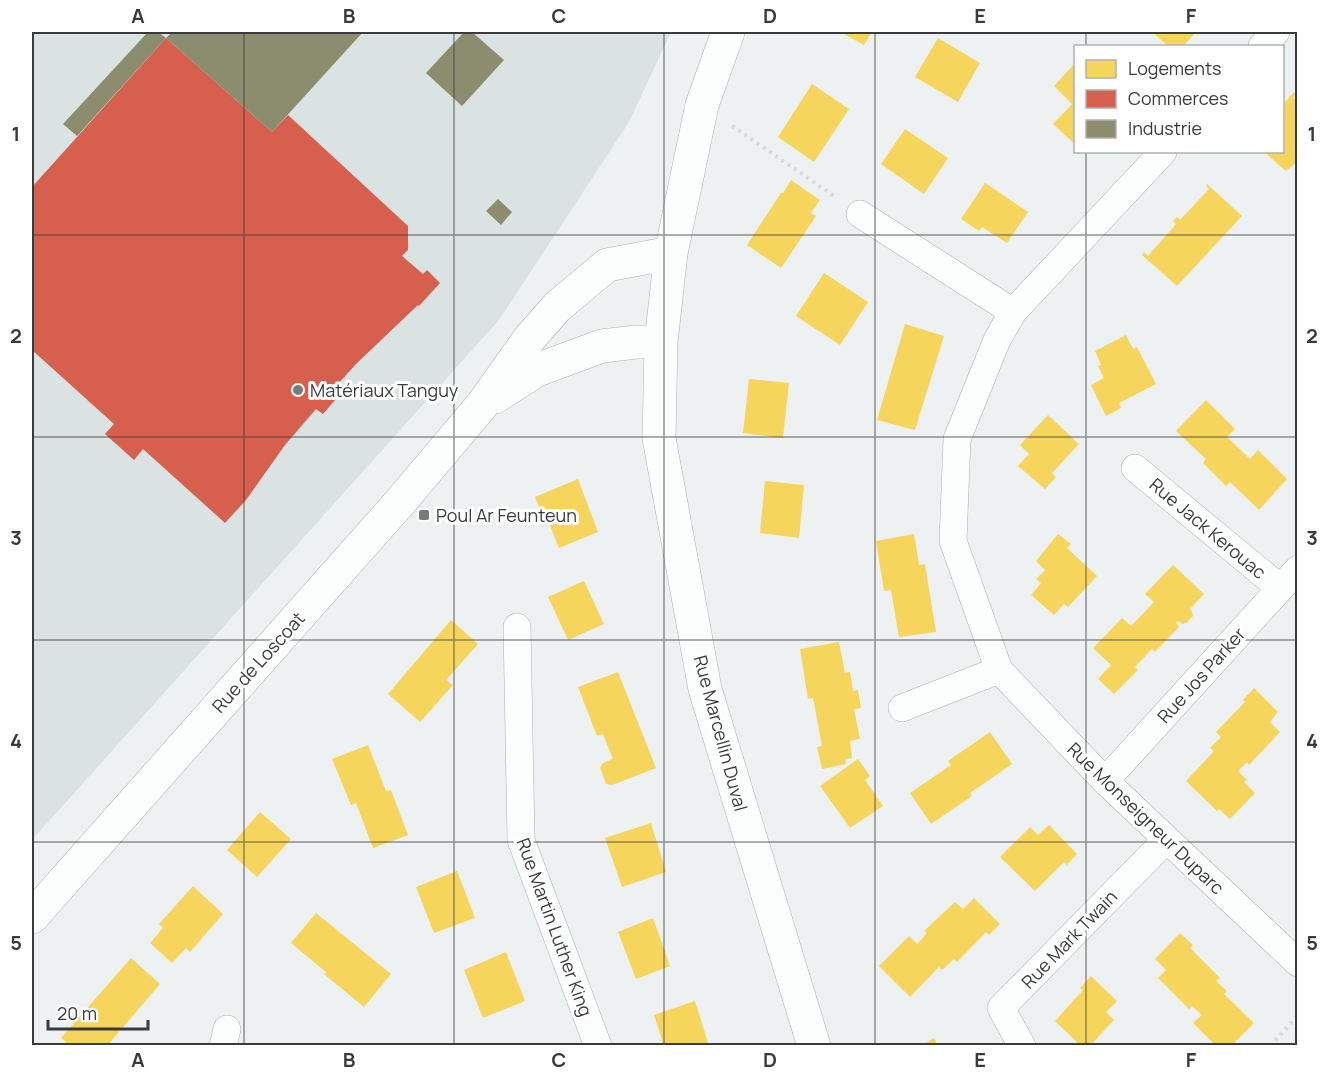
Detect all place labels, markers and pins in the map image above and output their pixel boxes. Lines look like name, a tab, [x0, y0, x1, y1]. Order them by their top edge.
place label: Matériaux Tanguy	[310, 378, 459, 402]
marker: Matériaux Tanguy	[291, 383, 305, 397]
place label: Poul Ar Feunteun	[436, 503, 577, 527]
marker: Poul Ar Feunteun	[417, 508, 431, 522]

